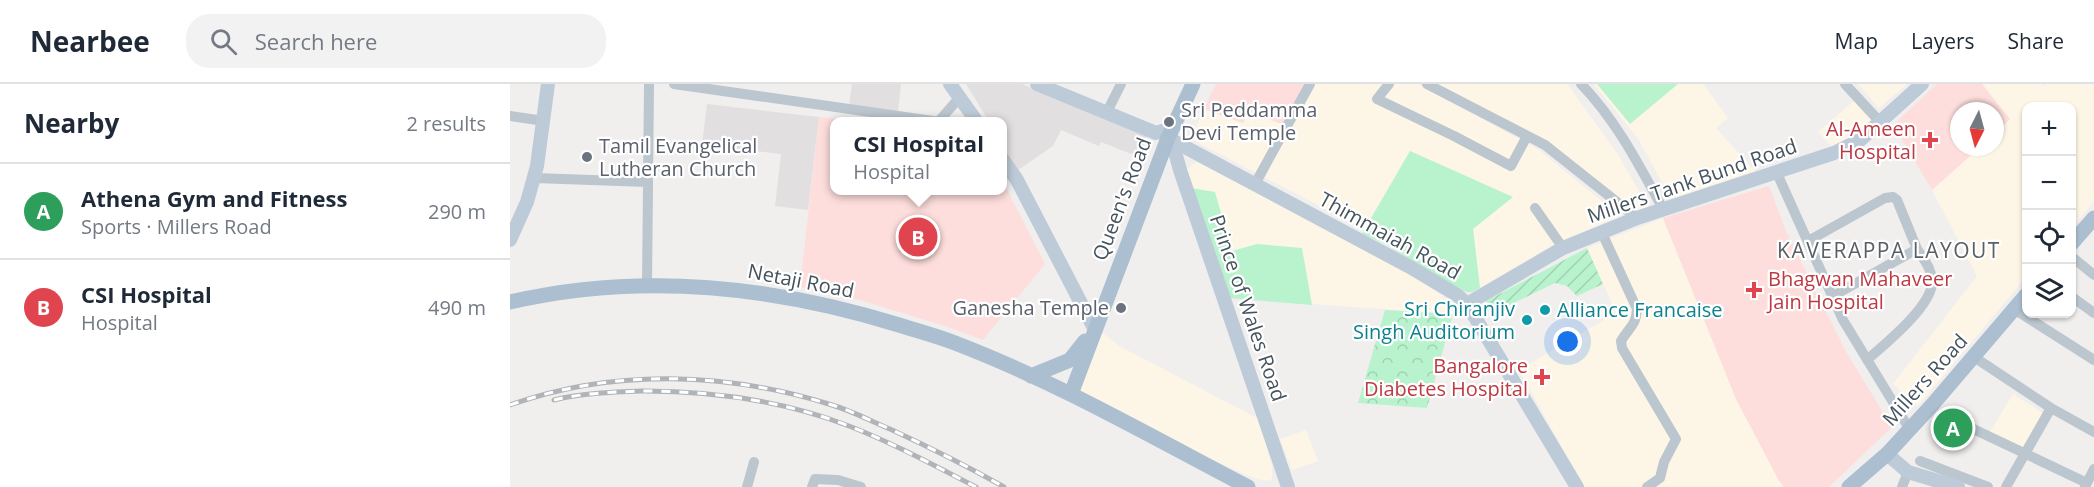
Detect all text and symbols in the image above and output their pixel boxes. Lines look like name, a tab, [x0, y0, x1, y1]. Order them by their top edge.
search box	[186, 14, 606, 68]
text: Nearbee	[30, 22, 150, 60]
icon: search	[207, 25, 240, 58]
text: Search here	[255, 26, 377, 56]
text: Map	[1835, 27, 1878, 55]
text: Layers	[1911, 27, 1975, 55]
text: Share	[2008, 27, 2064, 55]
place label: Sri Peddamma Devi Temple	[1181, 96, 1317, 146]
north arrow	[1950, 102, 2004, 156]
map controls	[2022, 102, 2076, 318]
button: +	[2022, 102, 2076, 156]
text: Nearby	[24, 105, 119, 141]
text: 2 results	[406, 110, 486, 137]
marker: Sri Peddamma Devi Temple	[1162, 115, 1176, 129]
place label: Al-Ameen Hospital	[1826, 115, 1916, 165]
popup	[830, 117, 1007, 195]
text: CSI Hospital	[853, 128, 984, 158]
marker: Al-Ameen Hospital	[1921, 131, 1939, 149]
place label: Tamil Evangelical Lutheran Church	[599, 132, 757, 182]
street label: Millers Tank Bund Road	[1583, 132, 1800, 229]
street label: Queen's Road	[1086, 134, 1157, 264]
marker: Tamil Evangelical Lutheran Church	[580, 150, 594, 164]
button: −	[2022, 156, 2076, 210]
text: Hospital	[853, 158, 930, 185]
text: Athena Gym and Fitness	[81, 183, 347, 213]
street label: Thimmaiah Road	[1315, 185, 1466, 286]
text: A	[37, 198, 50, 225]
text: 290 m	[428, 198, 486, 225]
button: locate	[2022, 210, 2076, 264]
street label: Prince of Wales Road	[1204, 211, 1293, 405]
text: Sports · Millers Road	[81, 213, 272, 240]
pin: B	[898, 214, 938, 260]
district label: KAVERAPPA LAYOUT	[1777, 236, 2001, 264]
street label: Netaji Road	[746, 257, 856, 304]
button: layers	[2022, 264, 2076, 318]
place label: Bhagwan Mahaveer Jain Hospital	[1766, 265, 1952, 315]
text: CSI Hospital	[81, 279, 212, 309]
marker: Bhagwan Mahaveer Jain Hospital	[1745, 281, 1763, 299]
text: B	[37, 294, 50, 321]
text: 490 m	[428, 294, 486, 321]
place label: Ganesha Temple	[952, 294, 1109, 321]
place label: Sri Chiranjiv Singh Auditorium	[1353, 295, 1515, 345]
place label: Alliance Francaise	[1557, 296, 1723, 323]
marker: Ganesha Temple	[1114, 301, 1128, 315]
marker: Alliance Francaise	[1538, 303, 1552, 317]
text: Hospital	[81, 309, 158, 336]
marker: Sri Chiranjiv Singh Auditorium	[1520, 313, 1534, 327]
your location	[1553, 327, 1582, 356]
street label: Millers Road	[1876, 328, 1973, 431]
place label: Bangalore Diabetes Hospital	[1364, 352, 1528, 402]
marker: Bangalore Diabetes Hospital	[1533, 368, 1551, 386]
pin: A	[1934, 406, 1972, 450]

